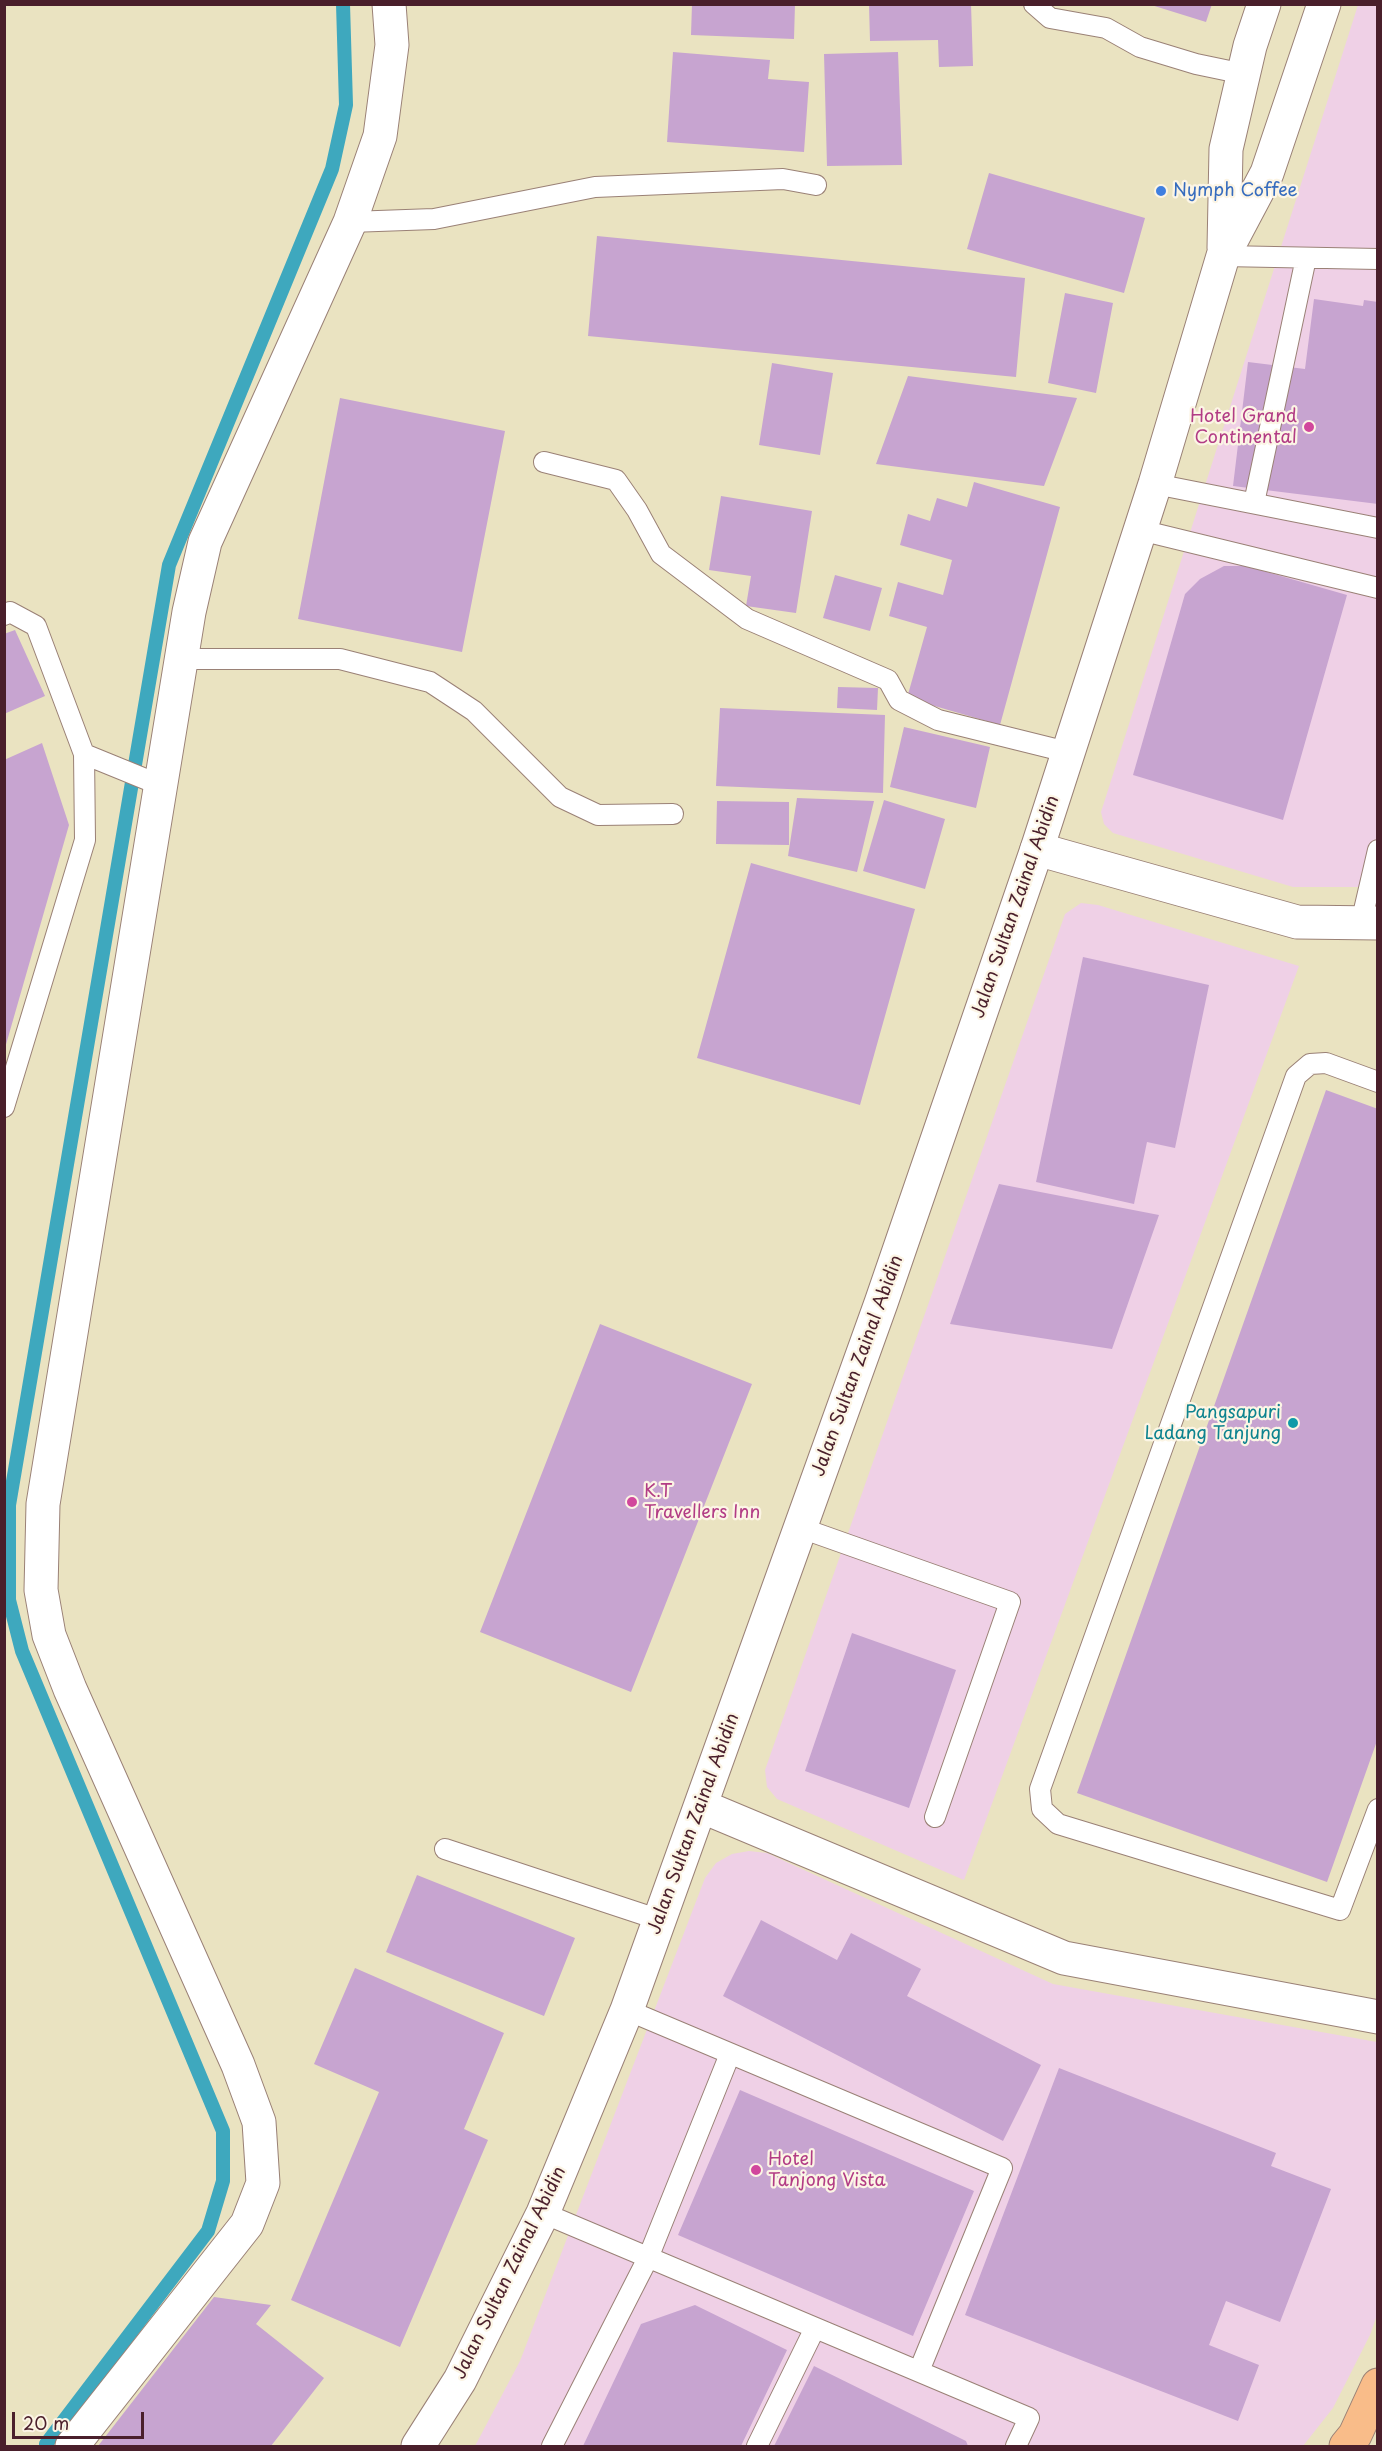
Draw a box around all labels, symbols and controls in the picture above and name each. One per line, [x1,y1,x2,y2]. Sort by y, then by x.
place label: Nymph Coffee [1173,180,1298,202]
marker: Nymph Coffee [1154,184,1168,198]
place label: Hotel Grand Continental [1190,406,1297,448]
marker: Hotel Grand Continental [1302,420,1316,434]
street label: Jalan Sultan Zainal Abidin [968,793,1064,1021]
street label: Jalan Sultan Zainal Abidin [808,1252,908,1480]
place label: Pangsapuri Ladang Tanjung [1145,1402,1281,1444]
marker: Pangsapuri Ladang Tanjung [1286,1416,1300,1430]
place label: K.T Travellers Inn [644,1481,760,1524]
marker: K.T Travellers Inn [625,1495,639,1509]
street label: Jalan Sultan Zainal Abidin [644,1710,744,1938]
place label: Hotel Tanjong Vista [768,2149,886,2192]
street label: Jalan Sultan Zainal Abidin [449,2163,571,2383]
marker: Hotel Tanjong Vista [749,2163,763,2177]
scale bar [15,2400,147,2438]
text: 20 m [23,2409,69,2436]

